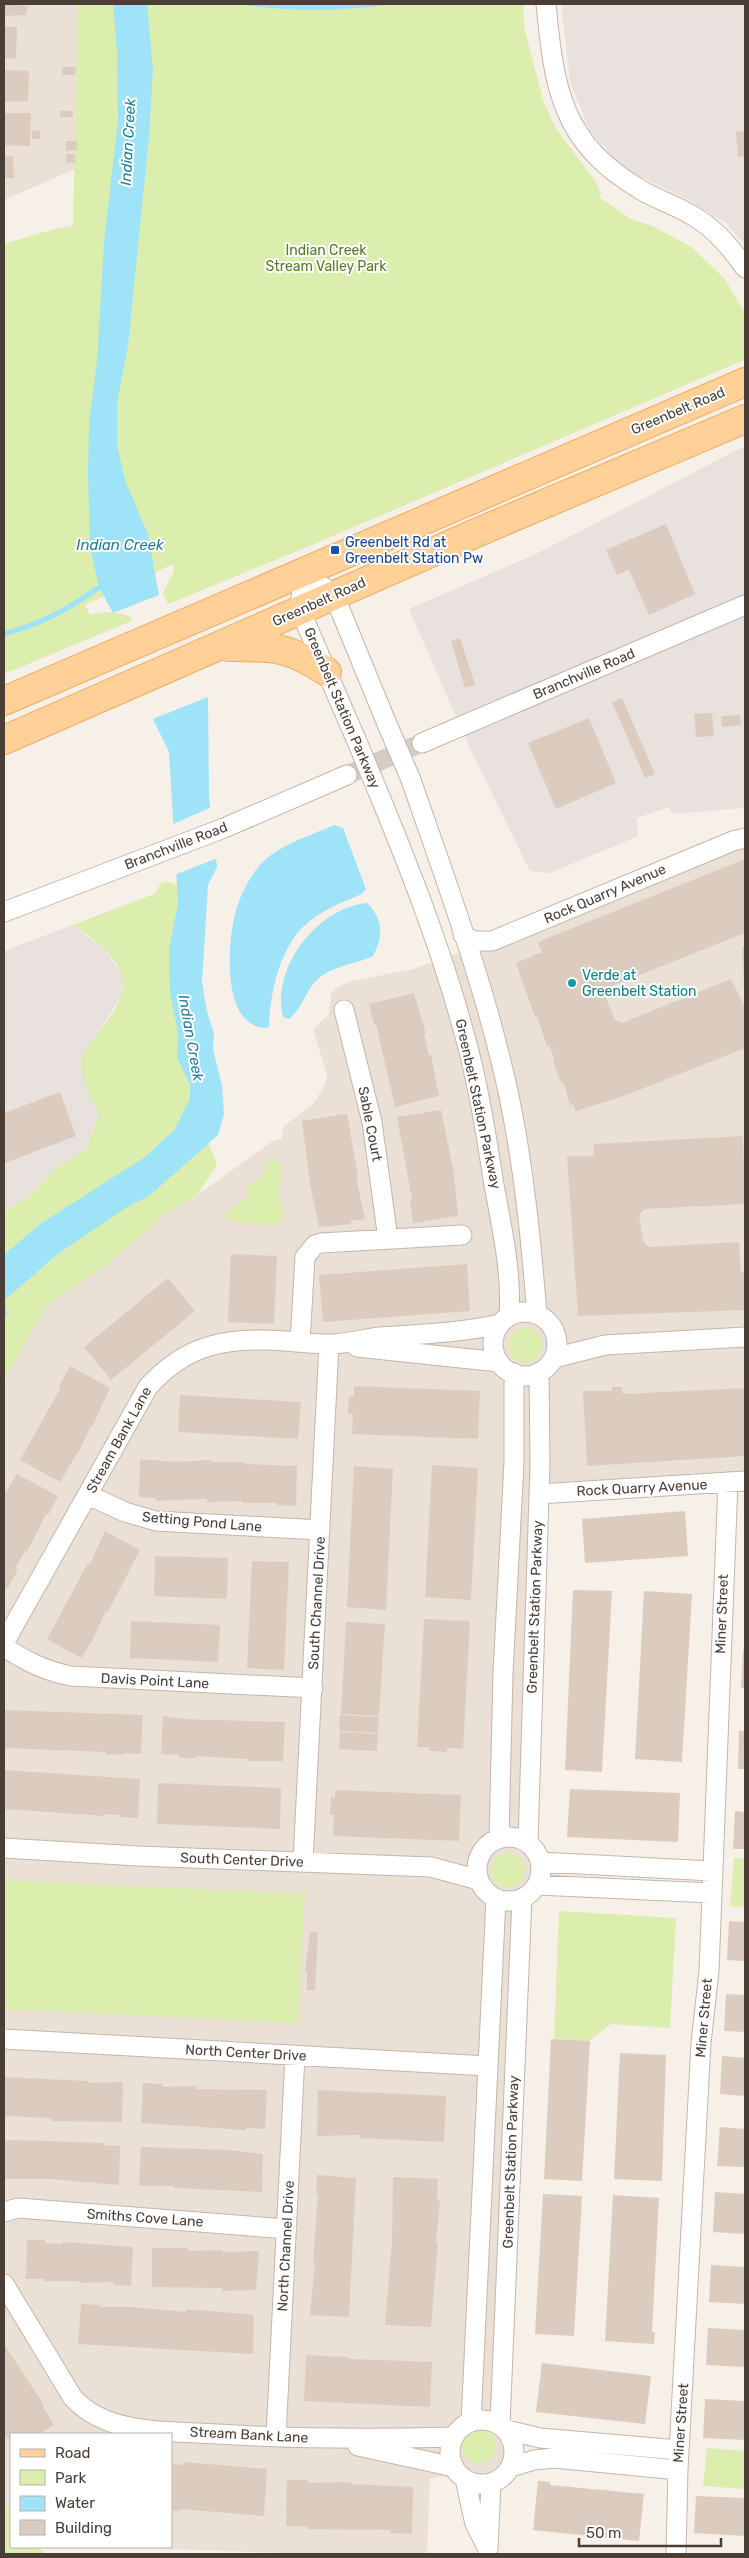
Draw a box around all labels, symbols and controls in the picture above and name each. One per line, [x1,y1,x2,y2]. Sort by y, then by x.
water label: Indian Creek [117,98,139,186]
park label: Indian Creek Stream Valley Park [266,242,387,275]
street label: Greenbelt Road [628,384,728,438]
place label: Greenbelt Rd at Greenbelt Station Pw [345,534,483,567]
water label: Indian Creek [76,536,164,554]
marker: Greenbelt Rd at Greenbelt Station Pw [329,544,341,556]
street label: Greenbelt Road [270,574,368,630]
street label: Greenbelt Station Parkway [300,625,384,791]
street label: Branchville Road [530,645,638,703]
street label: Branchville Road [122,818,230,874]
street label: Rock Quarry Avenue [541,861,669,927]
place label: Verde at Greenbelt Station [582,967,697,1000]
marker: Verde at Greenbelt Station [566,977,578,989]
water label: Indian Creek [175,993,208,1083]
street label: Greenbelt Station Parkway [452,1017,504,1191]
street label: Sable Court [354,1085,386,1163]
street label: Stream Bank Lane [83,1384,155,1496]
street label: Rock Quarry Avenue [576,1476,708,1500]
street label: Setting Pond Lane [141,1508,263,1536]
street label: Greenbelt Station Parkway [523,1520,547,1694]
street label: South Channel Drive [305,1536,329,1670]
street label: Miner Street [712,1573,732,1654]
street label: Davis Point Lane [100,1670,210,1692]
street label: South Center Drive [180,1849,304,1871]
street label: Miner Street [692,1977,716,2058]
street label: North Center Drive [185,2041,307,2065]
street label: Greenbelt Station Parkway [499,2075,523,2249]
street label: North Channel Drive [274,2180,298,2312]
street label: Smiths Cove Lane [86,2205,204,2231]
street label: Miner Street [670,2382,692,2463]
street label: Stream Bank Lane [189,2423,309,2447]
legend [10,2433,172,2548]
text: Road [55,2444,91,2462]
text: Park [55,2469,86,2487]
text: Water [55,2494,95,2512]
scale bar [579,2516,722,2548]
text: Building [55,2519,112,2537]
text: 50 m [586,2524,621,2542]

